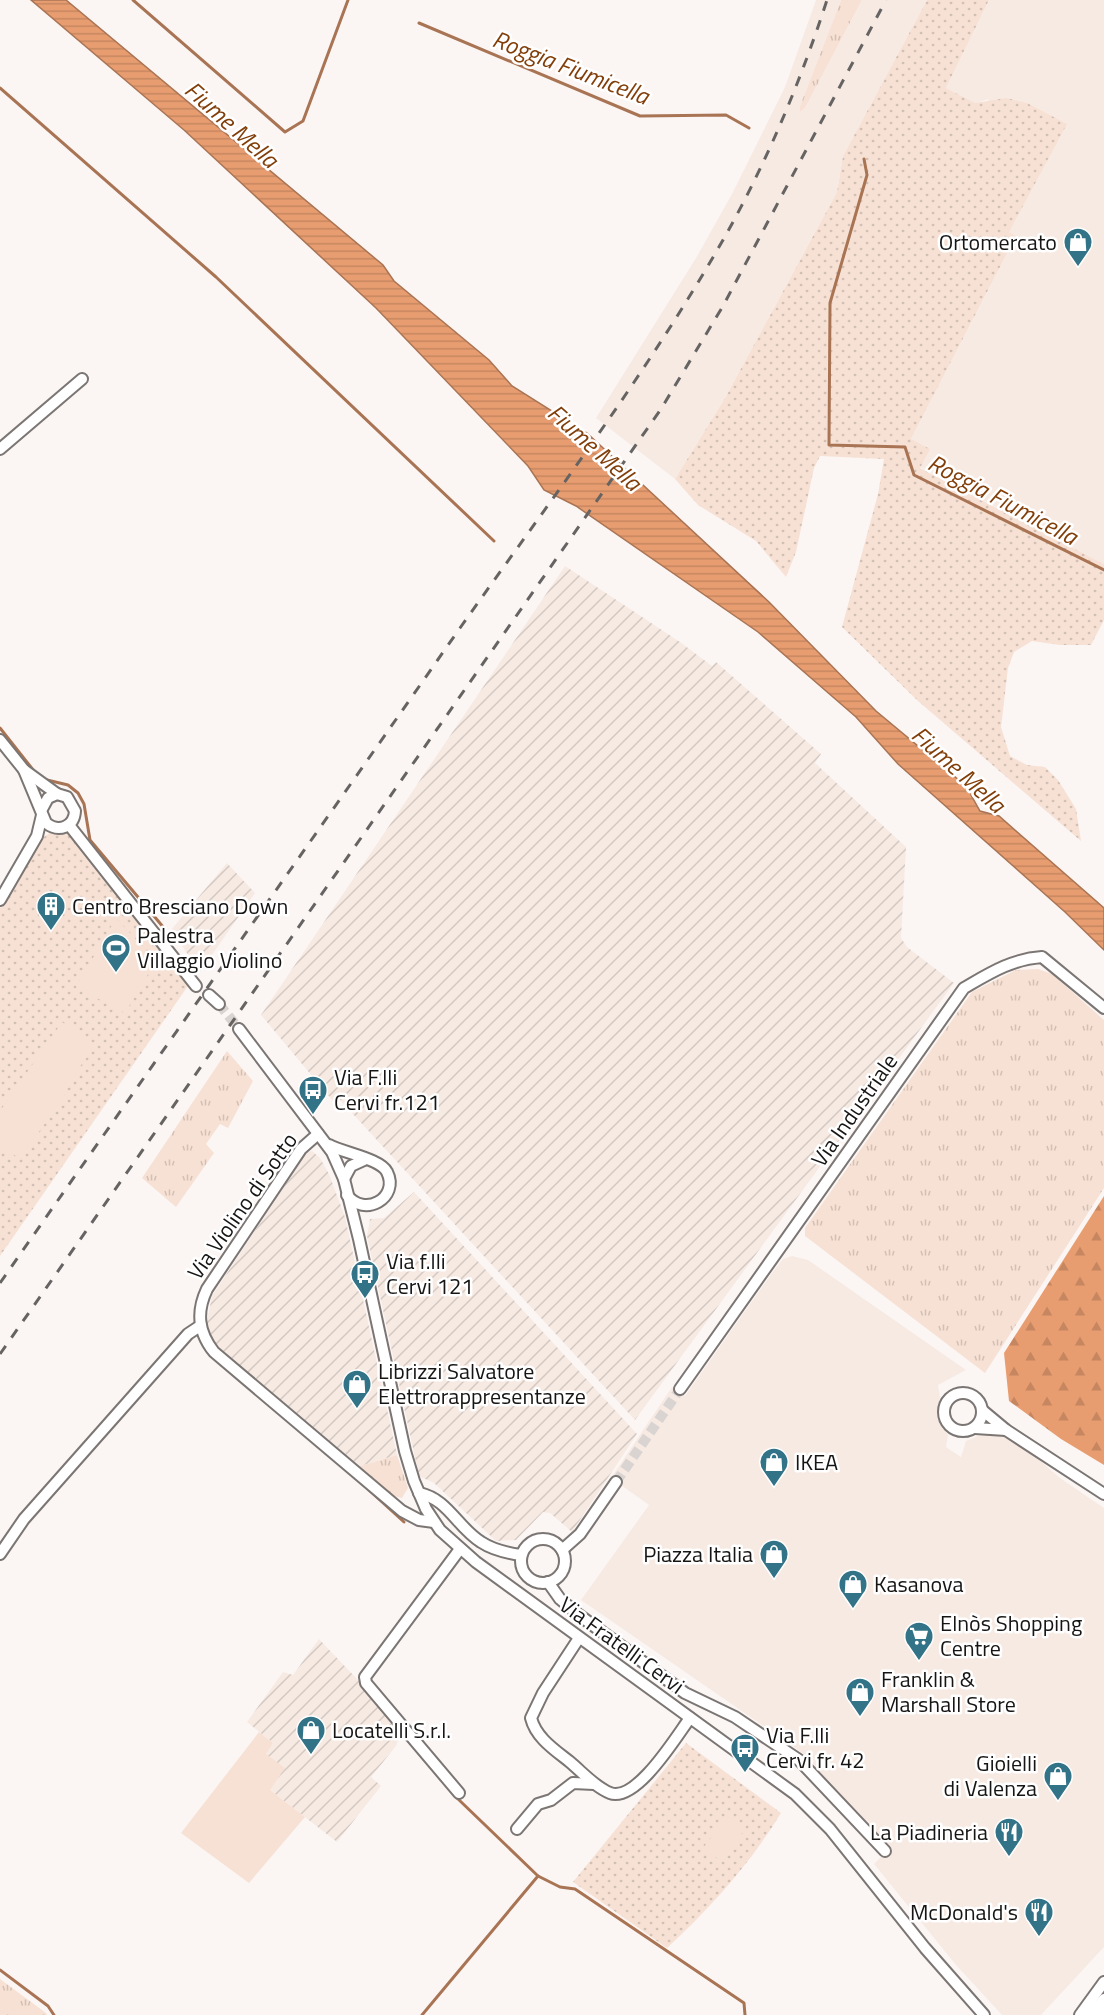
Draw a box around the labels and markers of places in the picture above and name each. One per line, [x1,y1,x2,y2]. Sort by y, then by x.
place label: Ortomercato [939,225,1057,259]
shop icon: Ortomercato [1062,226,1094,268]
place label: Centro Bresciano Down [72,889,288,923]
building icon: Centro Bresciano Down [35,890,67,932]
place label: Palestra Villaggio Violino [137,918,282,977]
sports icon: Palestra Villaggio Violino [100,932,132,974]
place label: Via F.lli Cervi fr.121 [334,1060,440,1119]
bus stop icon: Via F.lli Cervi fr.121 [297,1074,329,1116]
place label: Via f.lli Cervi 121 [386,1244,474,1303]
bus stop icon: Via f.lli Cervi 121 [349,1258,381,1300]
place label: Librizzi Salvatore Elettrorappresentanze [378,1354,586,1413]
shop icon: Librizzi Salvatore Elettrorappresentanze [341,1368,373,1410]
place label: IKEA [795,1445,838,1479]
shop icon: IKEA [758,1446,790,1488]
place label: Piazza Italia [643,1537,753,1571]
shop icon: Piazza Italia [758,1538,790,1580]
place label: Kasanova [874,1567,963,1601]
shop icon: Kasanova [837,1568,869,1610]
place label: Elnòs Shopping Centre [940,1606,1082,1665]
supermarket icon: Elnòs Shopping Centre [903,1620,935,1662]
place label: Franklin & Marshall Store [881,1662,1016,1721]
shop icon: Franklin & Marshall Store [844,1676,876,1718]
place label: Locatelli S.r.l. [332,1713,451,1747]
shop icon: Locatelli S.r.l. [295,1714,327,1756]
place label: Via F.lli Cervi fr. 42 [766,1718,865,1777]
bus stop icon: Via F.lli Cervi fr. 42 [729,1732,761,1774]
place label: Gioielli di Valenza [943,1746,1037,1805]
shop icon: Gioielli di Valenza [1042,1760,1074,1802]
place label: La Piadineria [870,1815,988,1849]
restaurant icon: La Piadineria [993,1816,1025,1858]
place label: McDonald's [910,1895,1018,1929]
restaurant icon: McDonald's [1023,1896,1055,1938]

